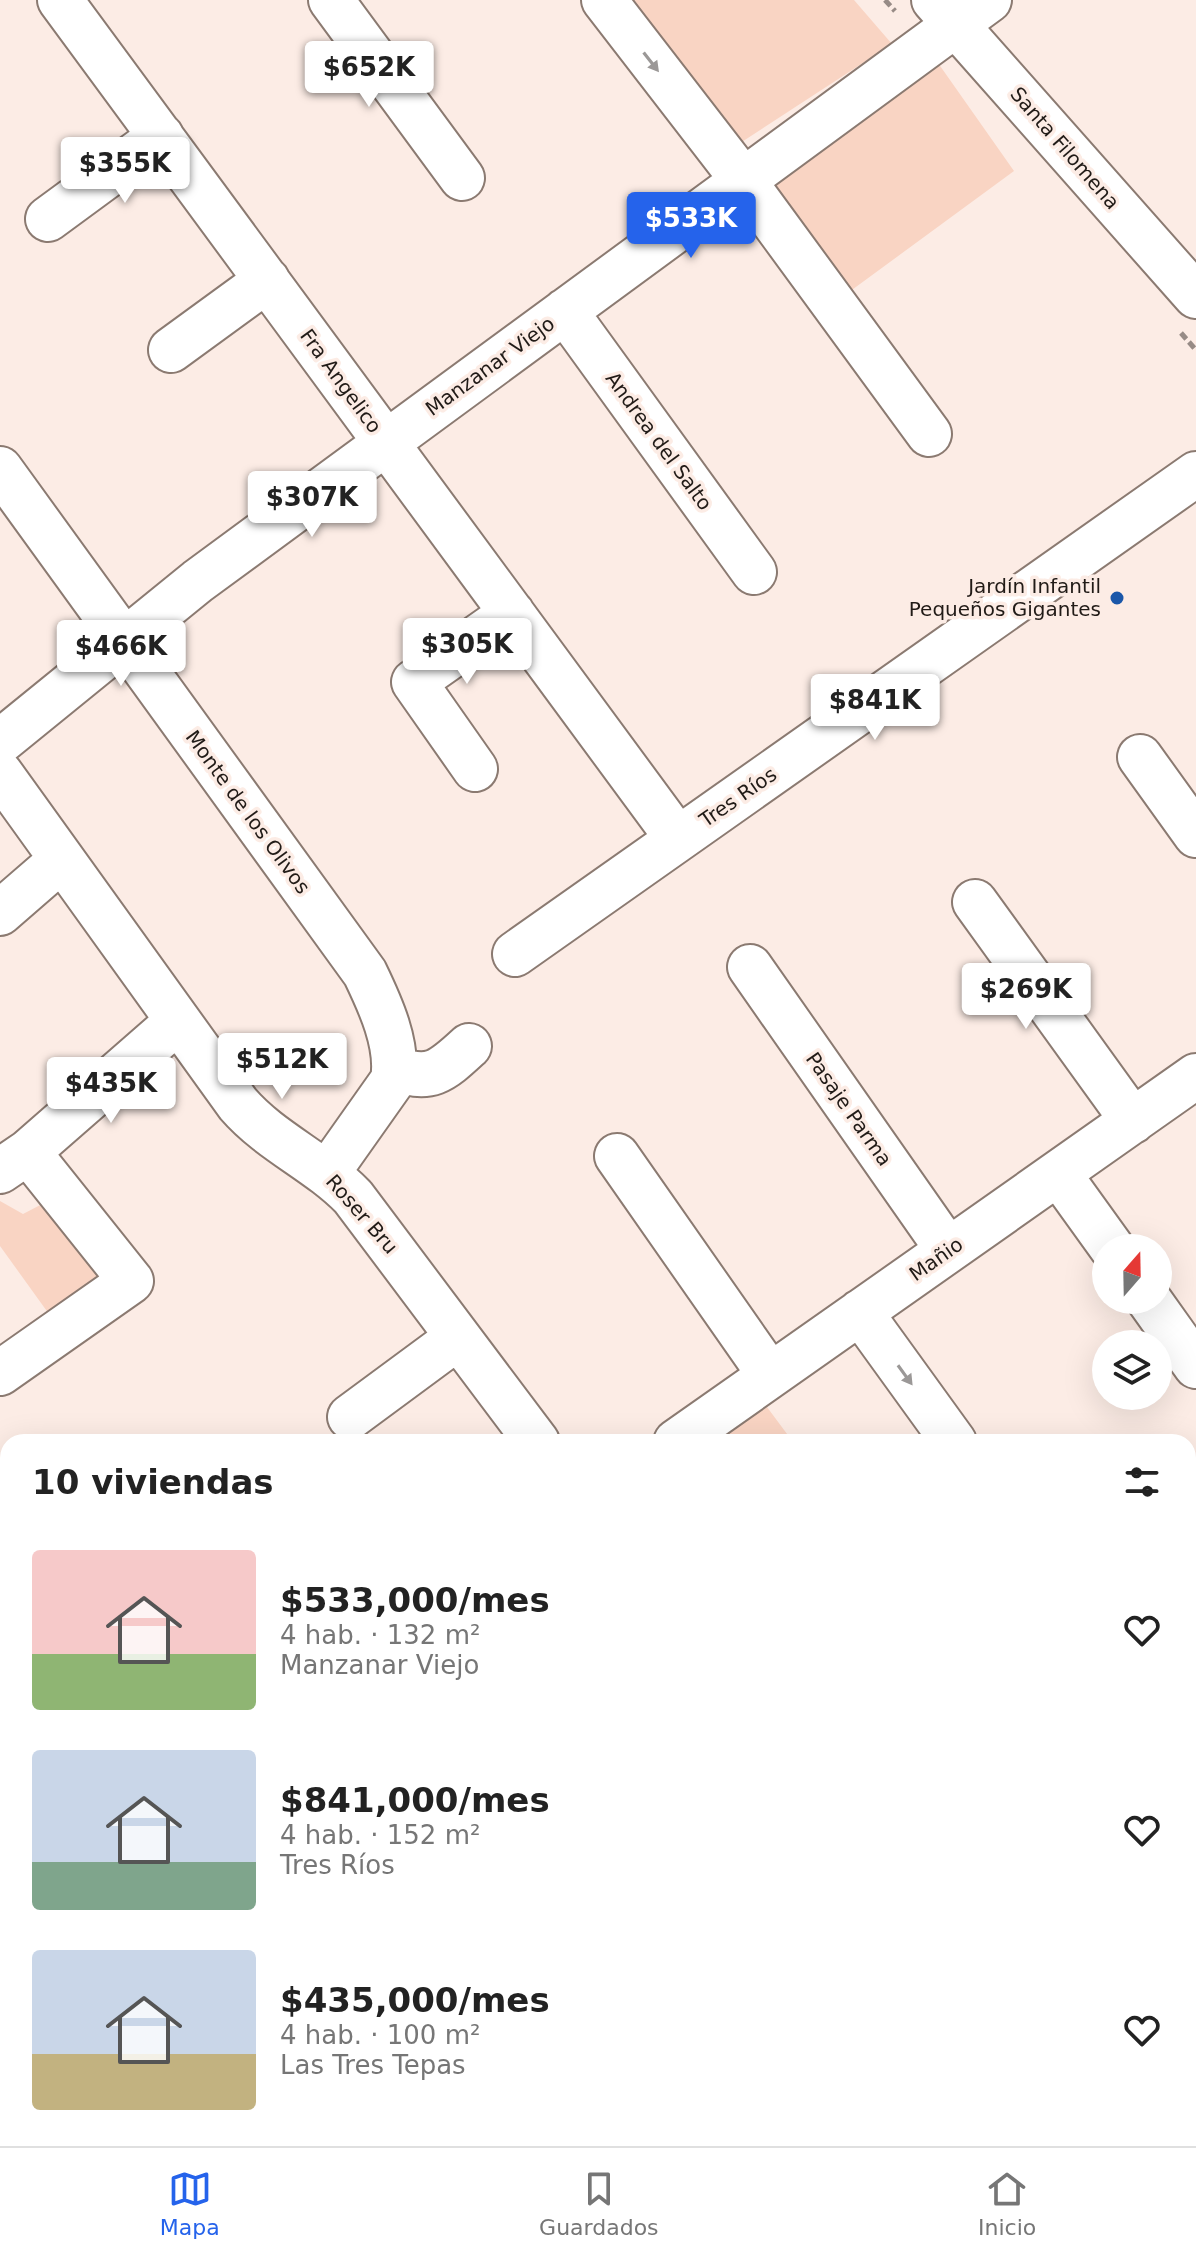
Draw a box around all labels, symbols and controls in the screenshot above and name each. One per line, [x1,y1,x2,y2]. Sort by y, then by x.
pin: $652K [313,41,425,109]
text: $652K [323,52,415,82]
one-way arrow [643,52,659,72]
street label: Santa Filomena [1005,82,1125,214]
pin: $355K [69,137,181,205]
text: $355K [79,148,171,178]
pin: $533K [635,192,747,260]
text: $533K [645,203,737,233]
street label: Manzanar Viejo [421,311,559,421]
street label: Fra Angelico [295,324,387,438]
street label: Andrea del Salto [601,367,717,515]
pin: $307K [256,471,368,539]
text: $307K [266,482,358,512]
place label: Jardín Infantil Pequeños Gigantes [909,574,1101,621]
marker: Jardín Infantil Pequeños Gigantes [1108,589,1126,607]
pin: $305K [411,618,523,686]
pin: $466K [65,620,177,688]
text: $305K [421,629,513,659]
text: $466K [75,631,167,661]
pin: $841K [819,674,931,742]
text: $841K [829,685,921,715]
street label: Monte de los Olivos [181,726,315,898]
street label: Tres Ríos [694,762,781,833]
pin: $269K [970,963,1082,1031]
text: $269K [980,974,1072,1004]
pin: $512K [226,1033,338,1101]
text: $512K [236,1044,328,1074]
street label: Pasaje Parma [801,1048,897,1170]
pin: $435K [55,1057,167,1125]
text: $435K [65,1068,157,1098]
street label: Roser Bru [321,1169,403,1259]
street label: Mañio [905,1232,967,1286]
north arrow [1092,1234,1172,1314]
map controls [1092,1234,1172,1410]
button: layers [1092,1330,1172,1410]
one-way arrow [897,1364,913,1386]
icon: filters [1120,1460,1164,1504]
text: 10 viviendas [32,1462,274,1502]
text: $533,000/mes [280,1580,550,1620]
icon: home [96,1582,192,1678]
icon: heart [1120,1608,1164,1652]
text: 4 hab. · 132 m² [280,1620,480,1650]
text: Manzanar Viejo [280,1650,479,1680]
text: $841,000/mes [280,1780,550,1820]
icon: home [96,1782,192,1878]
icon: heart [1120,1808,1164,1852]
text: 4 hab. · 152 m² [280,1820,480,1850]
text: Tres Ríos [280,1850,395,1880]
text: $435,000/mes [280,1980,550,2020]
icon: home [96,1982,192,2078]
icon: heart [1120,2008,1164,2052]
text: 4 hab. · 100 m² [280,2020,480,2050]
text: Las Tres Tepas [280,2050,466,2080]
tab: Mapa [160,2167,220,2240]
tab: Guardados [539,2167,659,2240]
tab: Inicio [978,2167,1036,2240]

